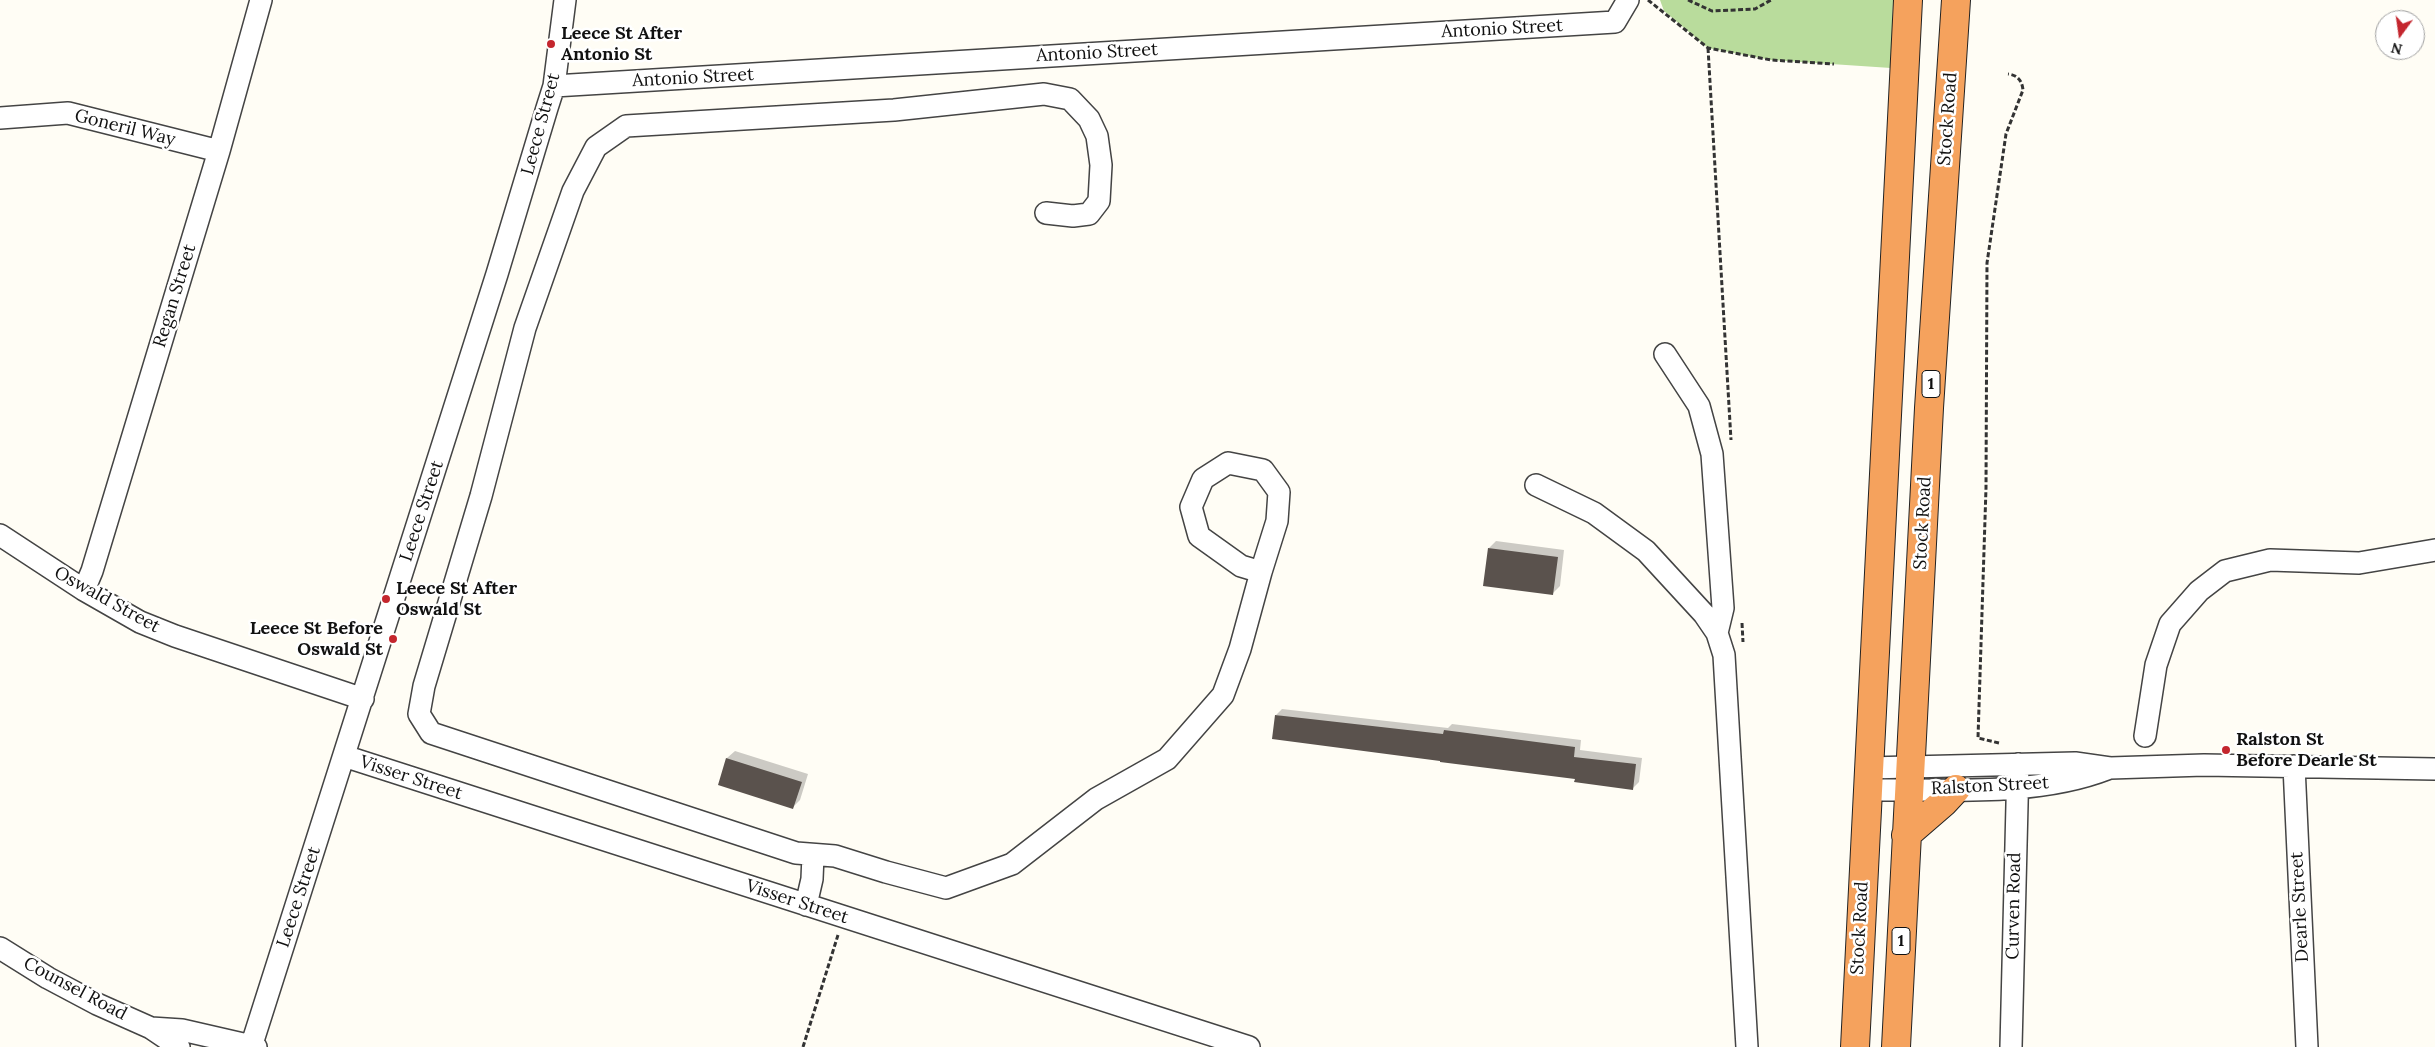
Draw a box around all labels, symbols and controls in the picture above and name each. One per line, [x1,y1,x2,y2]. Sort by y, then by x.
north arrow [2375,10,2425,60]
street label: Antonio Street [1441,15,1563,43]
place label: Leece St After Antonio St [561,23,682,66]
marker: Leece St After Antonio St [545,38,557,50]
street label: Antonio Street [1036,39,1158,67]
text: N [2389,39,2404,59]
street label: Antonio Street [632,64,754,92]
street label: Leece Street [517,71,565,177]
street label: Stock Road [1934,72,1962,166]
street label: Goneril Way [72,105,178,151]
street label: Regan Street [149,242,201,350]
road number: 1 [1922,370,1940,398]
street label: Leece Street [396,458,448,564]
street label: Stock Road [1910,476,1936,570]
street label: Oswald Street [50,562,164,638]
place label: Leece St After Oswald St [396,578,517,620]
marker: Leece St After Oswald St [380,593,392,605]
place label: Leece St Before Oswald St [250,618,383,660]
marker: Leece St Before Oswald St [387,633,399,645]
place label: Ralston St Before Dearle St [2236,729,2377,772]
marker: Ralston St Before Dearle St [2220,744,2232,756]
street label: Visser Street [357,751,465,805]
street label: Ralston Street [1931,772,2049,800]
street label: Leece Street [273,844,325,950]
street label: Dearle Street [2286,851,2314,963]
street label: Curven Road [2002,852,2026,960]
street label: Visser Street [743,875,851,929]
street label: Stock Road [1847,881,1873,975]
road number: 1 [1892,928,1910,954]
street label: Counsel Road [19,953,131,1025]

